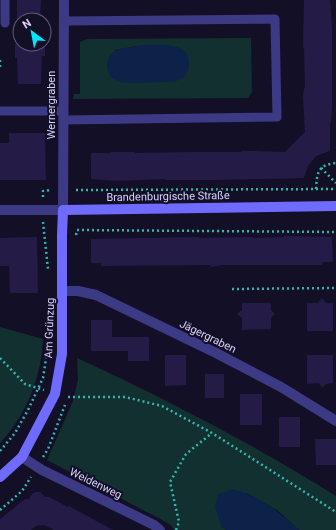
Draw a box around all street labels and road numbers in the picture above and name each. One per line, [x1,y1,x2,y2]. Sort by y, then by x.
street label: Wernergraben [45,71,58,139]
street label: Brandenburgische Straße [106,189,230,204]
street label: Am Grünzug [42,298,57,359]
street label: Jägergraben [177,317,238,356]
street label: Weidenweg [68,465,124,502]

